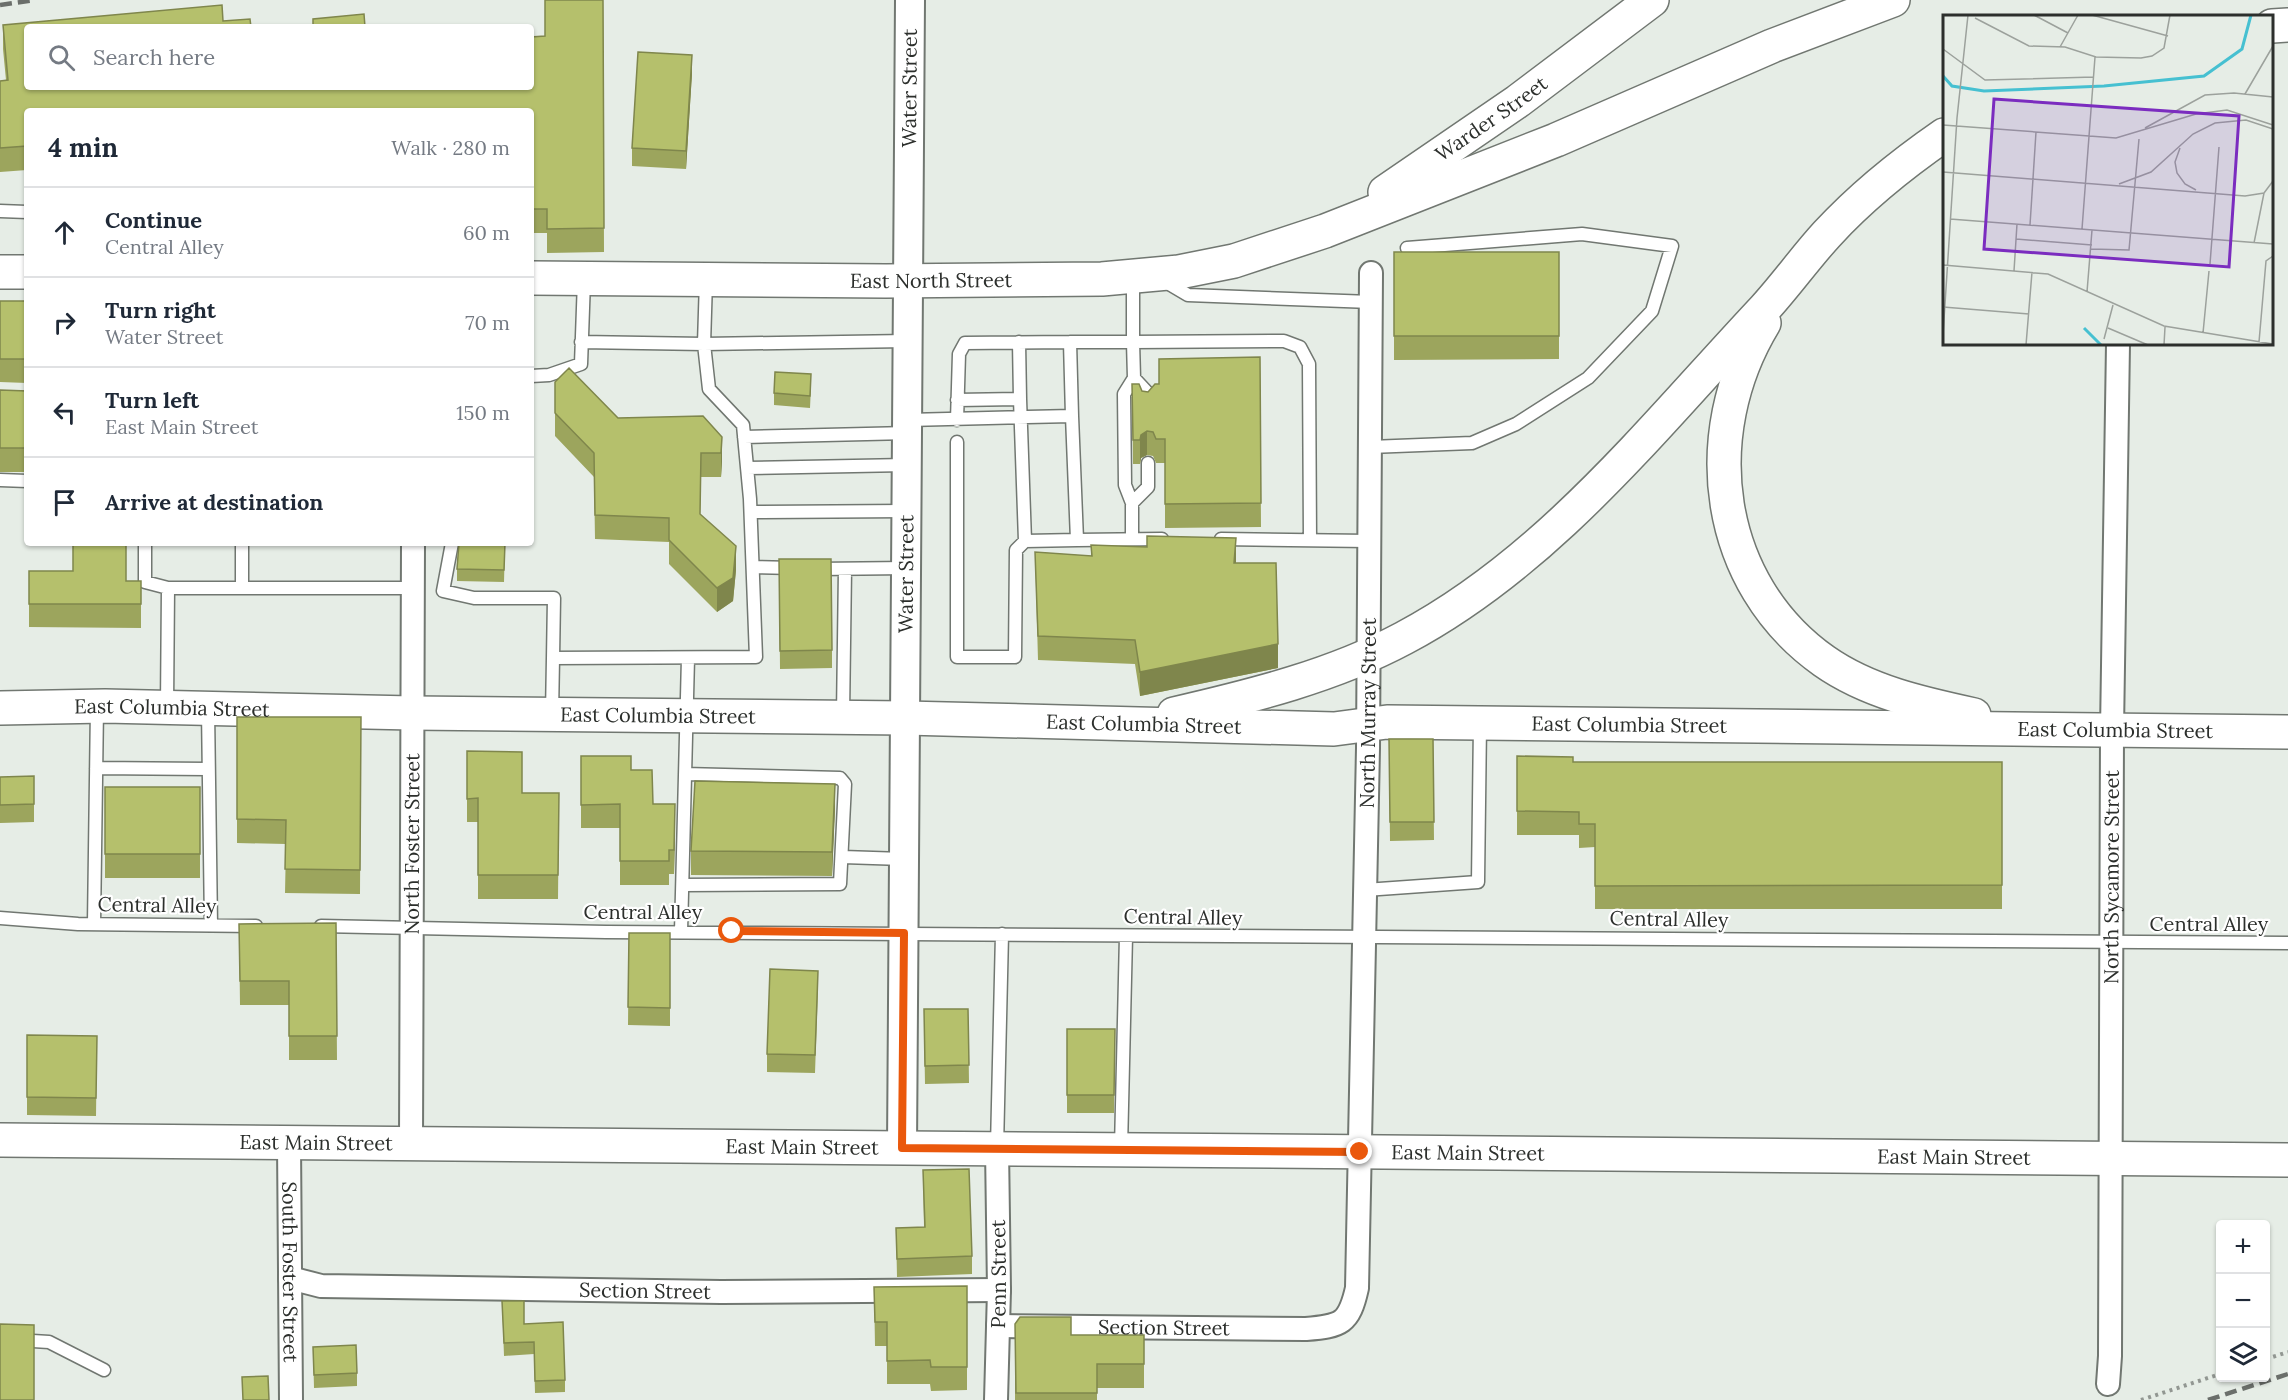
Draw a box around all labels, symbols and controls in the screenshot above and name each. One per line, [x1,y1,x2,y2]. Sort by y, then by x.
inset map [1943,15,2273,345]
search box [24,24,534,90]
street label: Water Street [896,28,922,147]
icon: search [45,41,78,74]
text: Search here [93,43,215,71]
street label: Warder Street [1430,70,1552,166]
text: 4 min [48,131,118,164]
text: Walk · 280 m [391,135,510,160]
text: Continue [105,206,202,234]
icon: ahead [48,216,81,249]
text: 60 m [463,220,510,245]
text: Central Alley [105,234,224,259]
street label: East North Street [850,267,1013,293]
text: Turn right [105,296,216,324]
icon: right [48,306,81,339]
text: 70 m [465,310,510,335]
text: Water Street [105,324,224,349]
text: Turn left [105,386,199,414]
icon: left [48,396,81,429]
text: 150 m [456,400,510,425]
text: East Main Street [105,414,258,439]
icon: arrive [48,486,81,519]
text: Arrive at destination [105,488,323,516]
street label: Water Street [893,514,918,633]
street label: North Murray Street [1354,617,1381,809]
street label: East Columbia Street [74,693,270,722]
street label: East Columbia Street [560,701,756,728]
street label: East Columbia Street [1046,709,1242,739]
street label: East Columbia Street [1531,711,1727,738]
street label: East Columbia Street [2017,716,2213,743]
street label: North Foster Street [399,753,424,935]
street label: North Sycamore Street [2098,770,2124,984]
street label: Central Alley [97,891,217,918]
street label: Central Alley [584,899,703,924]
street label: Central Alley [1123,903,1243,930]
street label: Central Alley [1609,905,1729,932]
street label: Central Alley [2150,911,2269,936]
route start [718,917,744,943]
street label: East Main Street [239,1129,393,1155]
street label: East Main Street [725,1133,879,1160]
route end [1346,1138,1372,1164]
street label: East Main Street [1391,1139,1545,1166]
street label: East Main Street [1877,1143,2031,1170]
street label: South Foster Street [277,1181,304,1363]
street label: Penn Street [985,1219,1011,1329]
map controls [2216,1220,2270,1382]
button: + [2216,1220,2270,1274]
button: − [2216,1274,2270,1328]
street label: Section Street [579,1277,711,1304]
street label: Section Street [1098,1314,1230,1340]
button: layers [2216,1328,2270,1382]

